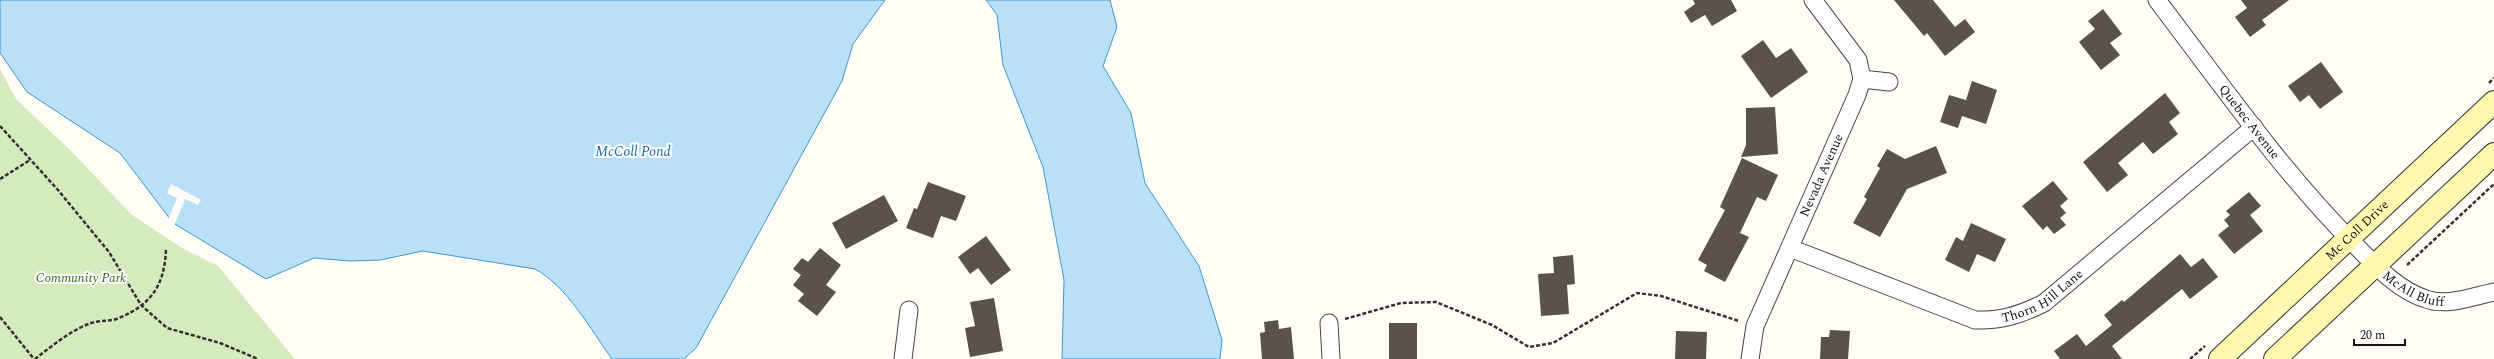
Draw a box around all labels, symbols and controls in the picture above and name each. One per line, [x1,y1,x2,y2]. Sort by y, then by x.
street label: Quebec Avenue [2214,80,2285,164]
street label: Nevada Avenue [1794,131,1849,220]
water label: McColl Pond [595,141,671,162]
street label: Mc Coll Drive [2321,195,2394,265]
street label: Thorn Hill Lane [2000,264,2087,328]
street label: McAll Bluff [2378,266,2446,312]
park label: Community Park [36,268,126,288]
scale bar [2354,321,2405,347]
text: 20 m [2360,326,2385,345]

